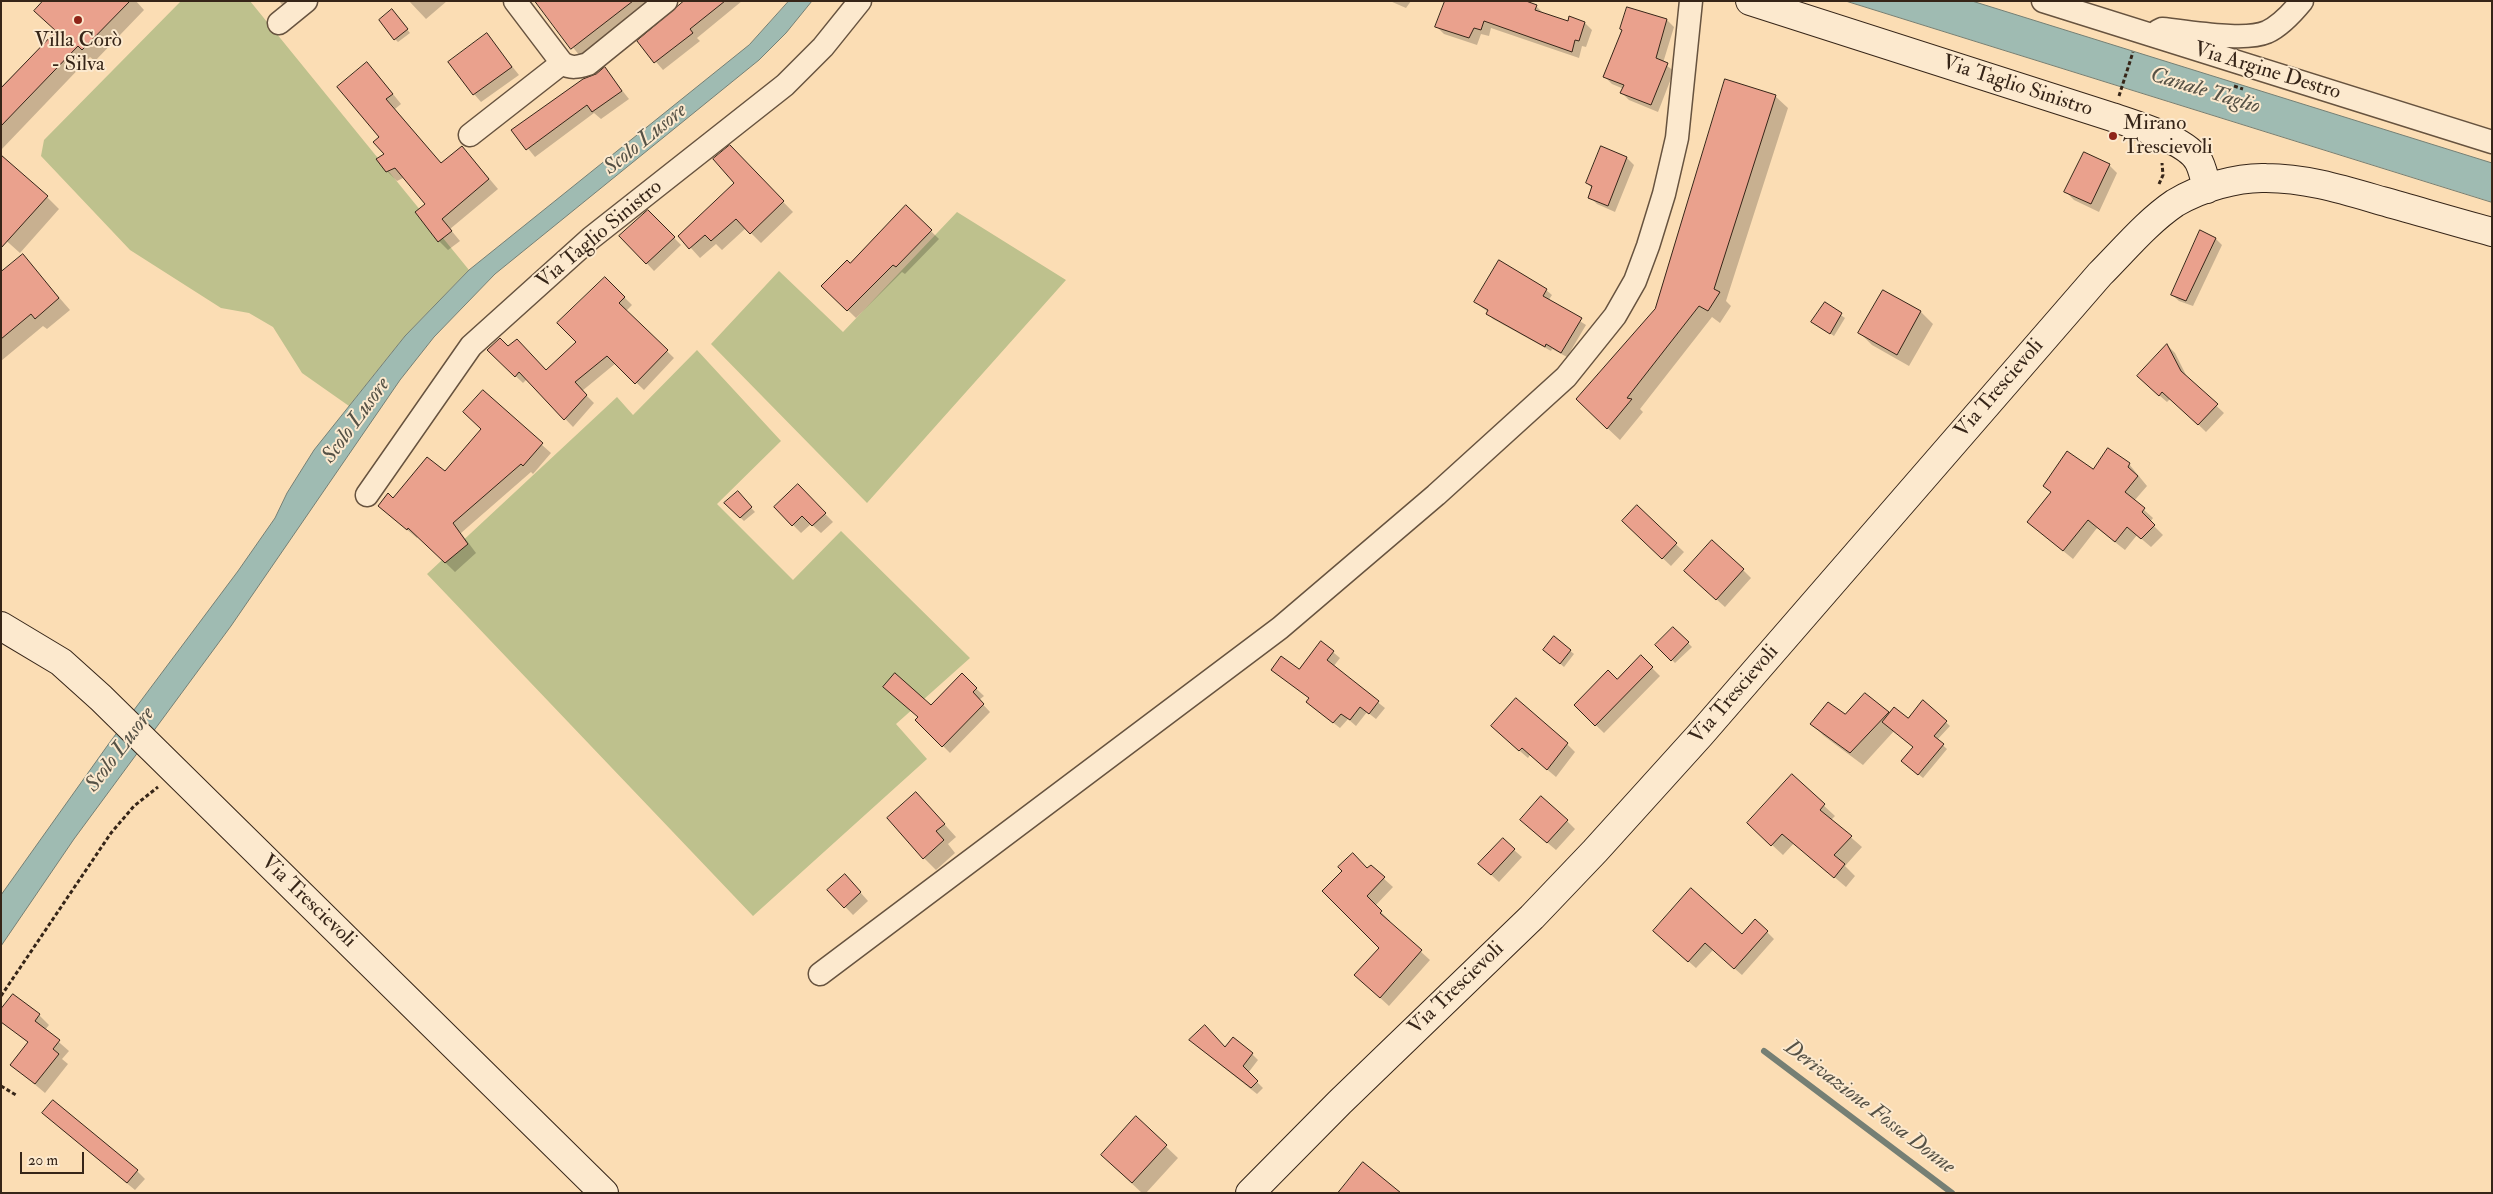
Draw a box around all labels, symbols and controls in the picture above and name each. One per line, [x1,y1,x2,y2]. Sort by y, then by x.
marker: Villa Corò - Silva [72,14,84,26]
place label: Villa Corò - Silva [34,28,122,78]
street label: Via Argine Destro [2191,38,2343,106]
street label: Via Taglio Sinistro [1939,51,2095,123]
water label: Canale Taglio [2147,63,2263,121]
water label: Scolo Lusore [599,98,693,182]
place label: Mirano Trescievoli [2123,111,2213,161]
marker: Mirano Trescievoli [2107,130,2119,142]
street label: Via Taglio Sinistro [532,175,668,295]
street label: Via Trescievoli [1950,334,2050,444]
water label: Scolo Lusore [317,373,397,469]
street label: Via Trescievoli [1685,640,1785,750]
water label: Scolo Lusore [80,702,162,798]
street label: Via Trescievoli [255,850,361,954]
street label: Via Trescievoli [1404,937,1510,1041]
water label: Derivazione Fossa Donne [1778,1035,1960,1181]
scale bar [22,1142,86,1174]
text: 20 m [28,1151,58,1170]

